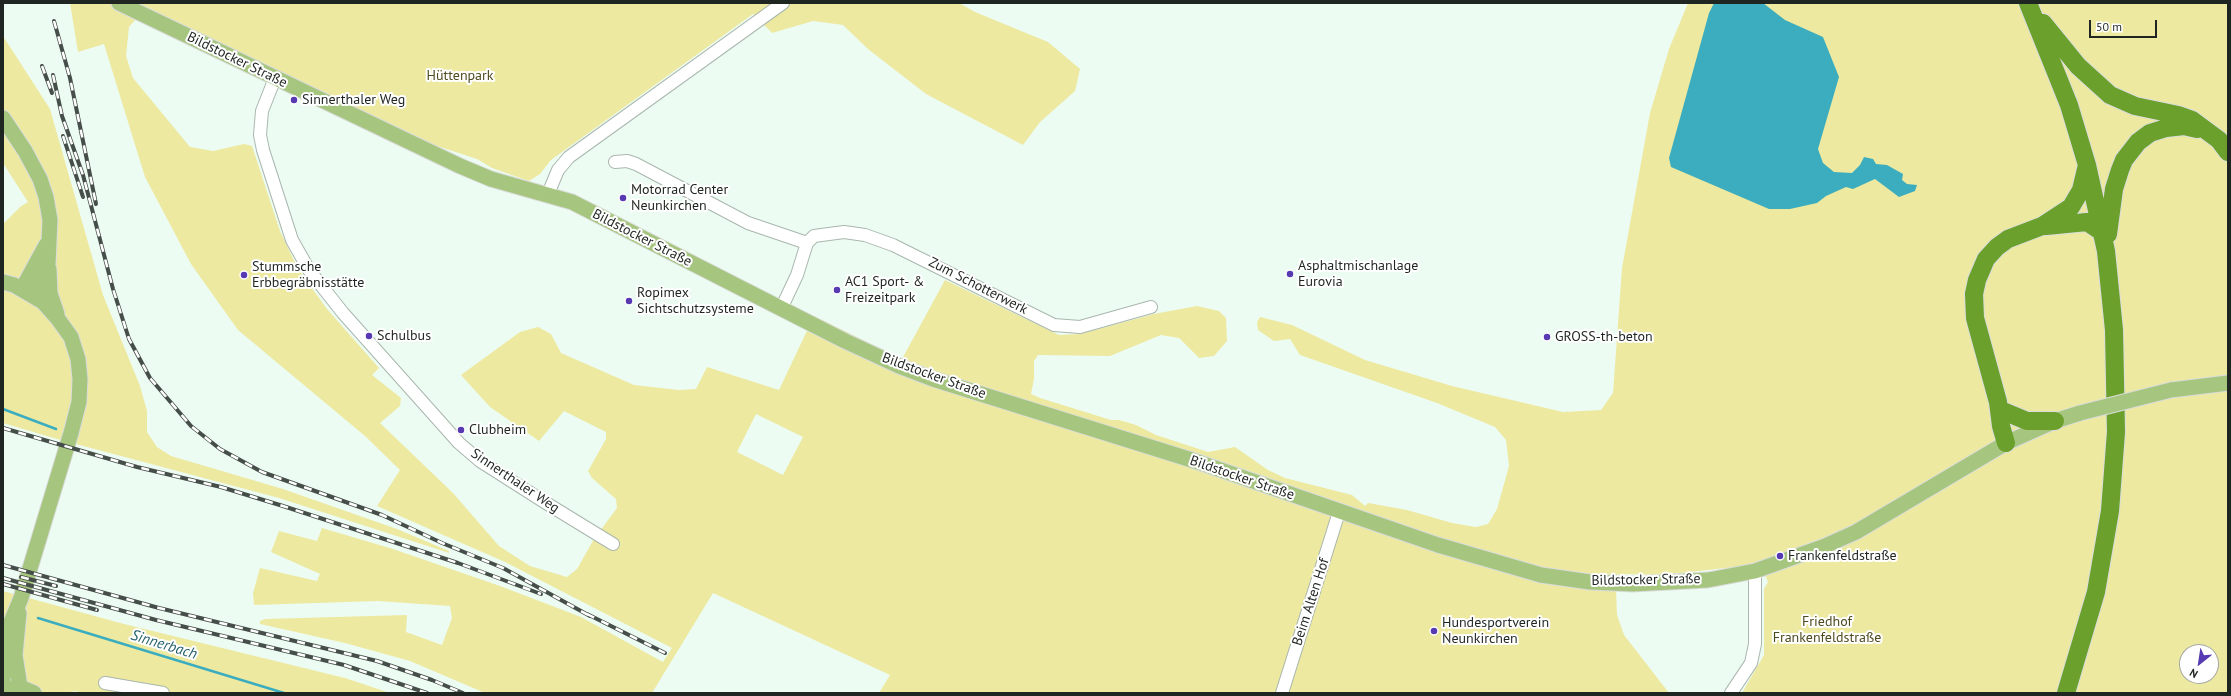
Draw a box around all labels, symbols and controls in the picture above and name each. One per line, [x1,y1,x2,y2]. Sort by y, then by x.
scale bar [2091,12,2159,38]
text: 50 m [2096,19,2122,34]
street label: Bildstocker Straße [184,28,290,92]
park label: Hüttenpark [426,68,494,84]
place label: Sinnerthaler Weg [302,92,405,108]
marker: Sinnerthaler Weg [289,95,299,105]
place label: Motorrad Center Neunkirchen [631,182,728,214]
marker: Motorrad Center Neunkirchen [618,193,628,203]
street label: Bildstocker Straße [590,206,694,270]
street label: Zum Schotterwerk [926,254,1030,318]
place label: Asphaltmischanlage Eurovia [1298,258,1418,290]
place label: Stummsche Erbbegräbnisstätte [252,259,364,292]
marker: Asphaltmischanlage Eurovia [1285,269,1295,279]
marker: Stummsche Erbbegräbnisstätte [239,270,249,280]
place label: AC1 Sport- & Freizeitpark [845,274,924,306]
place label: Ropimex Sichtschutzsysteme [637,285,754,318]
marker: AC1 Sport- & Freizeitpark [832,285,842,295]
marker: Ropimex Sichtschutzsysteme [624,296,634,306]
place label: Schulbus [377,328,431,344]
place label: GROSS-th-beton [1555,329,1653,345]
marker: Schulbus [364,331,374,341]
marker: GROSS-th-beton [1542,332,1552,342]
street label: Bildstocker Straße [880,349,988,403]
place label: Clubheim [469,422,526,438]
marker: Clubheim [456,425,466,435]
street label: Sinnerthaler Weg [467,445,563,517]
street label: Bildstocker Straße [1188,452,1296,504]
place label: Frankenfeldstraße [1788,548,1897,564]
marker: Frankenfeldstraße [1775,551,1785,561]
street label: Beim Alten Hof [1289,556,1333,648]
street label: Bildstocker Straße [1591,571,1701,589]
park label: Friedhof Frankenfeldstraße [1773,614,1881,646]
place label: Hundesportverein Neunkirchen [1442,615,1549,648]
water label: Sinnerbach [129,626,199,664]
marker: Hundesportverein Neunkirchen [1429,626,1439,636]
north arrow [2179,644,2219,684]
text: N [2187,666,2200,681]

